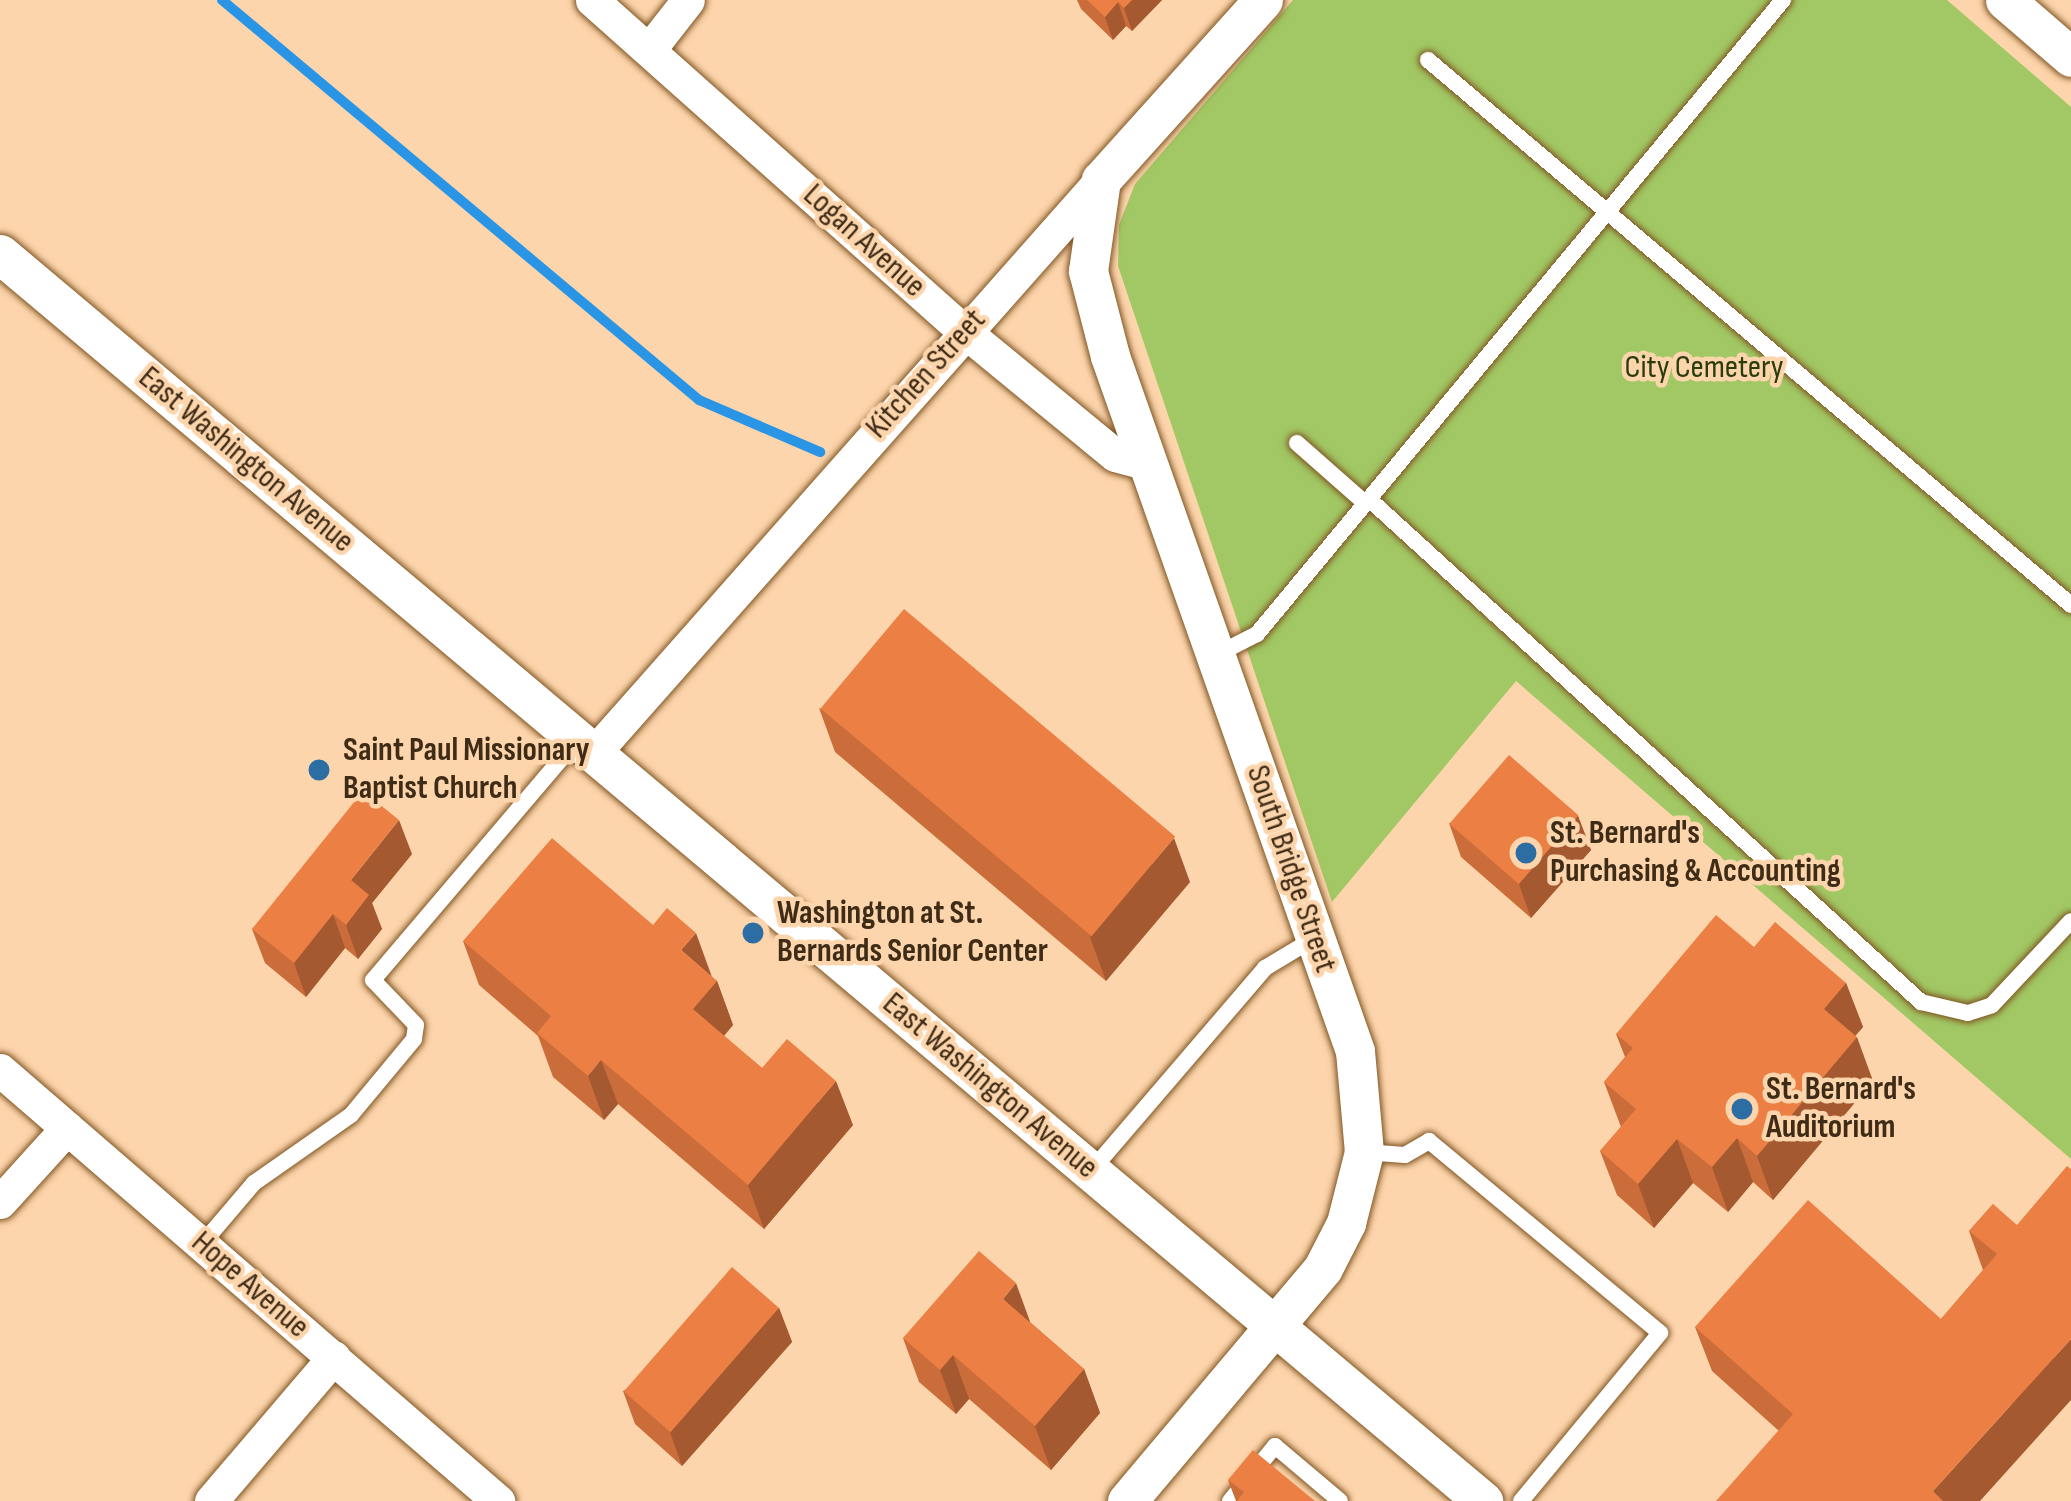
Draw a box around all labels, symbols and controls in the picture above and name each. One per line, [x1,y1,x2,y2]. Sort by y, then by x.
street label: Logan Avenue [795,176,933,306]
street label: Kitchen Street [858,301,994,447]
park label: City Cemetery [1624,348,1784,388]
street label: East Washington Avenue [130,358,362,562]
place label: Saint Paul Missionary Baptist Church [343,731,589,809]
marker: Saint Paul Missionary Baptist Church [306,757,332,783]
street label: South Bridge Street [1237,760,1345,978]
place label: St. Bernard's Purchasing & Accounting [1550,814,1841,892]
marker: St. Bernard's Purchasing & Accounting [1513,840,1539,866]
place label: Washington at St. Bernards Senior Center [777,894,1048,972]
marker: Washington at St. Bernards Senior Center [740,920,766,946]
street label: East Washington Avenue [874,984,1106,1188]
place label: St. Bernard's Auditorium [1766,1070,1916,1148]
marker: St. Bernard's Auditorium [1729,1096,1755,1122]
street label: Hope Avenue [183,1223,317,1347]

